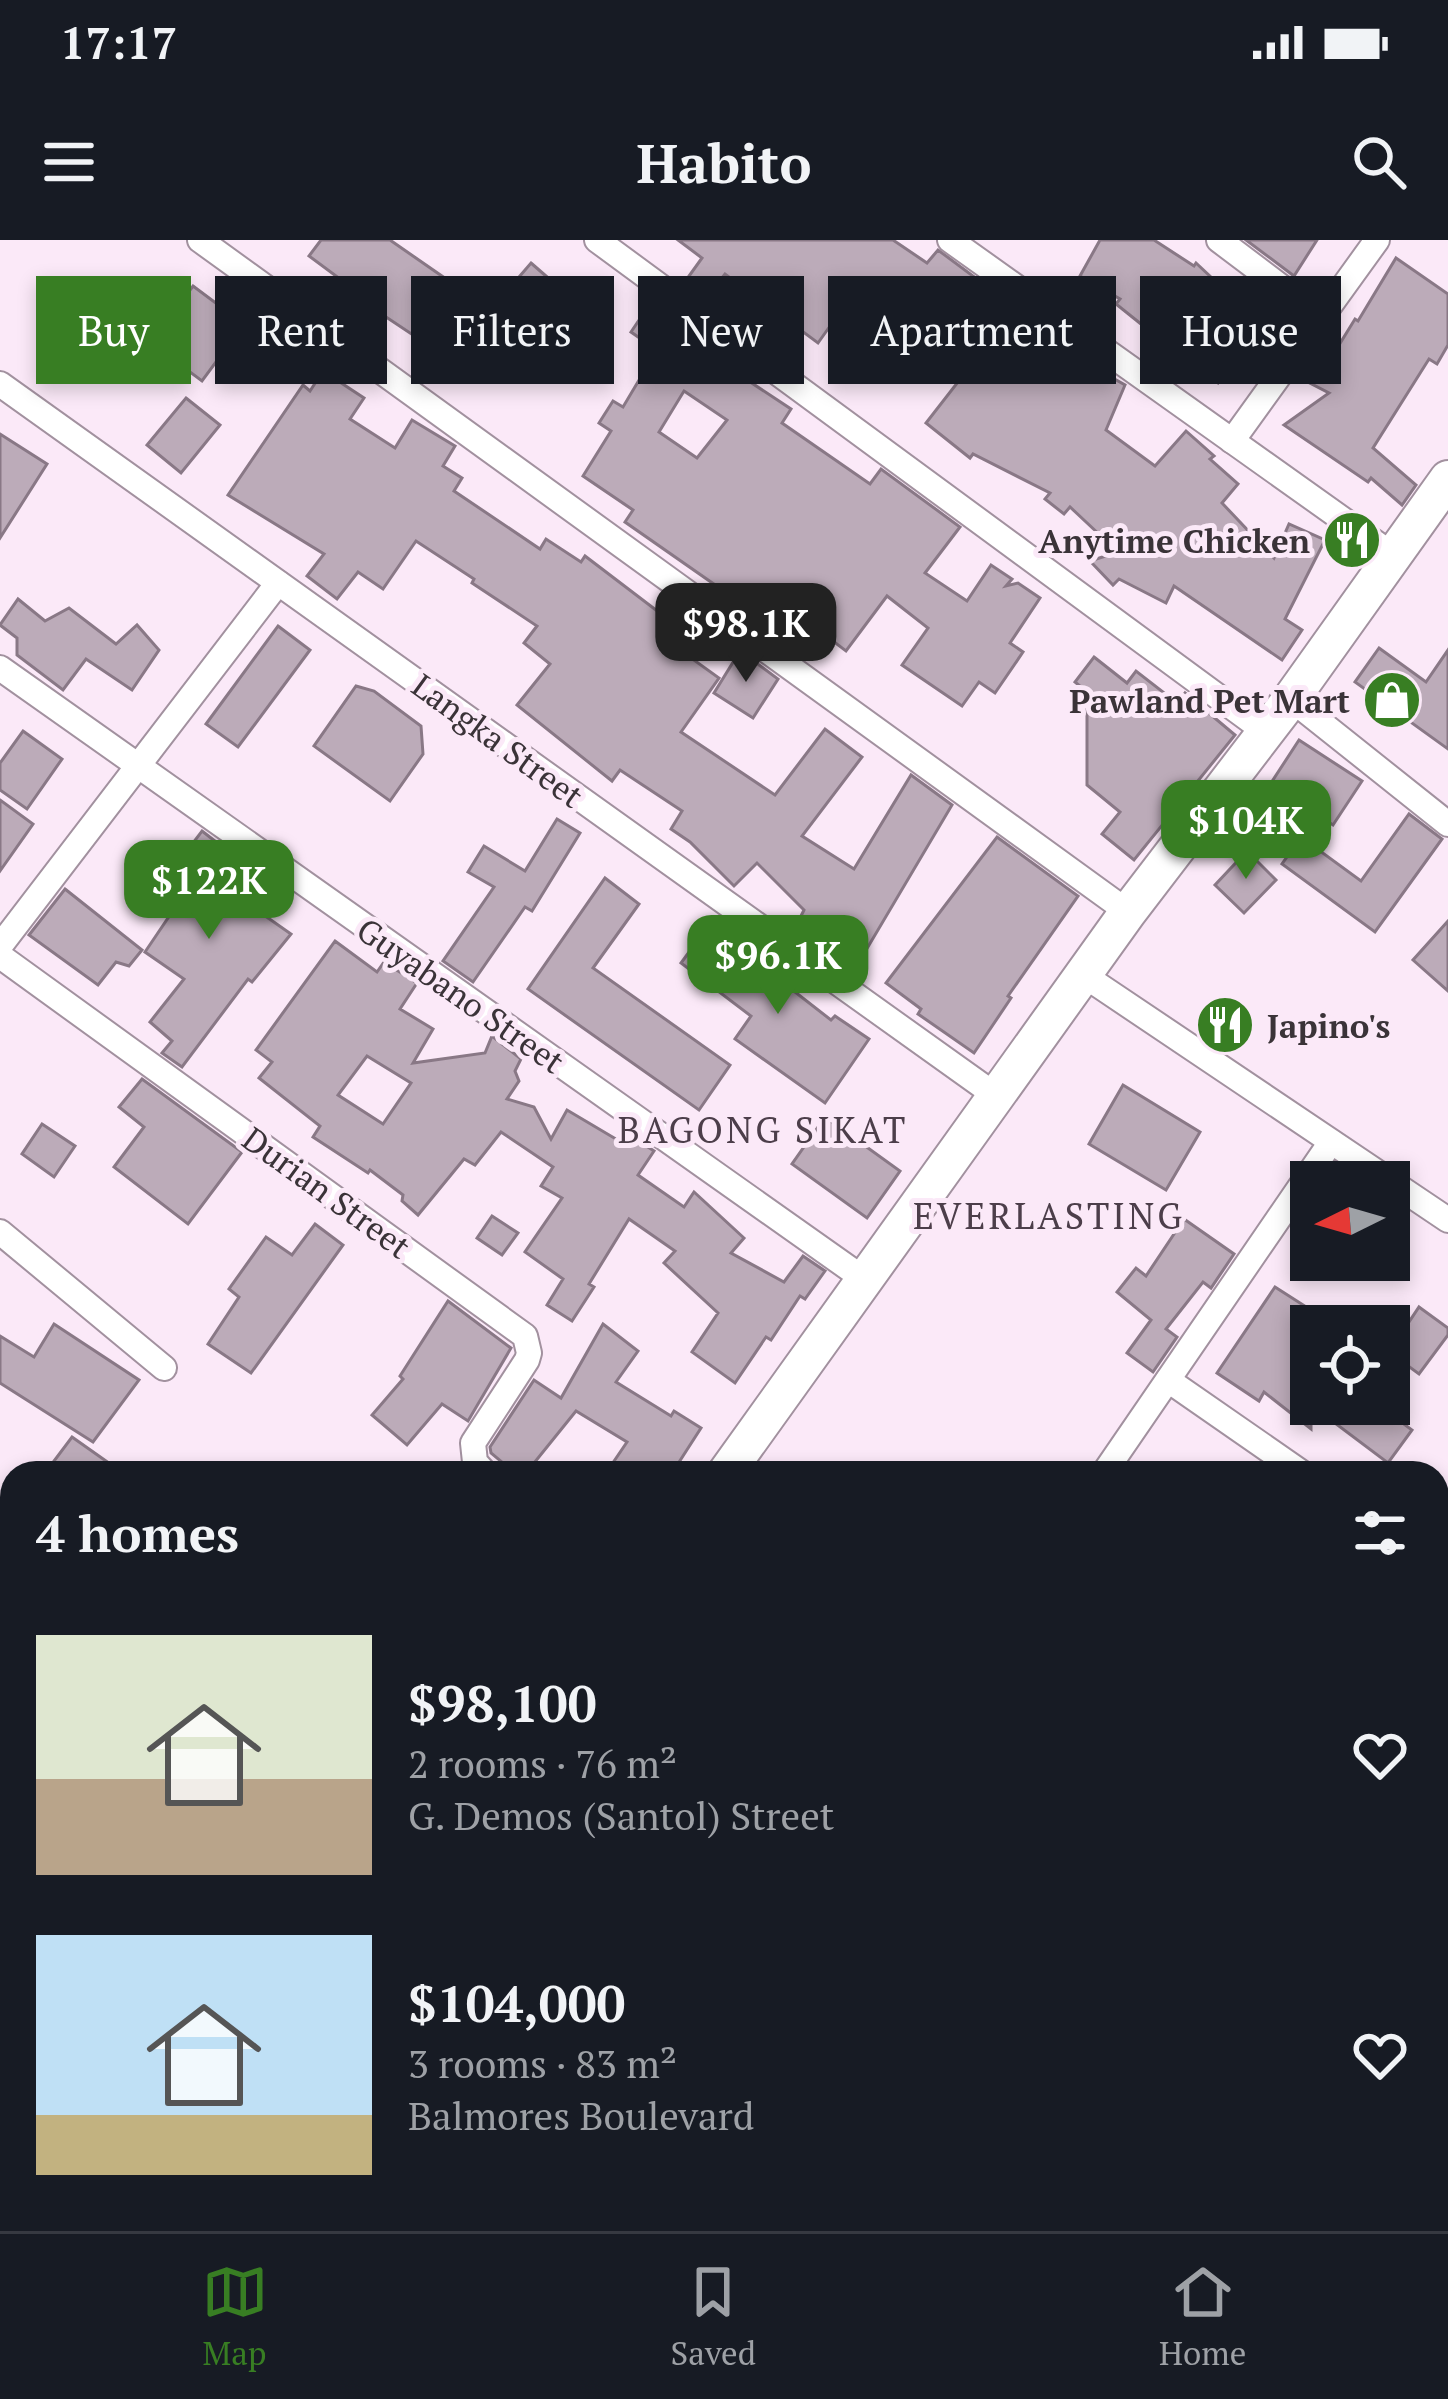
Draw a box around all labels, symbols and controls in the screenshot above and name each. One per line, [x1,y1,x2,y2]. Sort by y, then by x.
text: 17:17 [60,12,177,72]
text: Habito [637,127,811,198]
icon: menu [36,129,102,195]
icon: search [1346,129,1412,195]
chip: Buy [36,276,191,384]
chip: Rent [215,276,387,384]
chip: Filters [411,276,614,384]
chip: New [638,276,804,384]
chip: Apartment [828,276,1116,384]
chip: House [1140,276,1341,384]
restaurant icon: Anytime Chicken [1321,509,1383,571]
place label: Anytime Chicken [1038,519,1310,562]
pin: $98.1K [648,583,844,685]
text: $98.1K [682,596,810,648]
street label: Langka Street [404,663,592,817]
shop icon: Pawland Pet Mart [1361,669,1423,731]
place label: Pawland Pet Mart [1069,679,1350,722]
pin: $104K [1162,780,1330,882]
text: $104K [1188,793,1304,845]
pin: $122K [125,840,293,942]
text: $122K [151,853,267,905]
street label: Guyabano Street [349,908,573,1082]
pin: $96.1K [680,915,876,1017]
text: $96.1K [714,928,842,980]
restaurant icon: Japino's [1194,994,1256,1056]
place label: Japino's [1267,1004,1390,1047]
district label: BAGONG SIKAT [618,1106,908,1153]
street label: Durian Street [235,1117,419,1267]
north arrow [1290,1161,1410,1281]
map controls [1290,1161,1410,1425]
district label: EVERLASTING [913,1192,1185,1239]
button: locate [1290,1305,1410,1425]
text: 4 homes [36,1499,239,1567]
icon: filters [1347,1500,1413,1566]
text: $98,100 [408,1669,597,1737]
icon: home [132,1683,276,1827]
icon: heart [1347,1722,1413,1788]
text: 2 rooms · 76 m² [408,1737,677,1789]
text: G. Demos (Santol) Street [408,1789,834,1841]
text: $104,000 [408,1969,625,2037]
icon: home [132,1983,276,2127]
icon: heart [1347,2022,1413,2088]
text: 3 rooms · 83 m² [408,2037,677,2089]
text: Balmores Boulevard [408,2089,754,2141]
tab: Map [202,2259,268,2374]
tab: Saved [671,2259,756,2374]
tab: Home [1159,2259,1246,2374]

